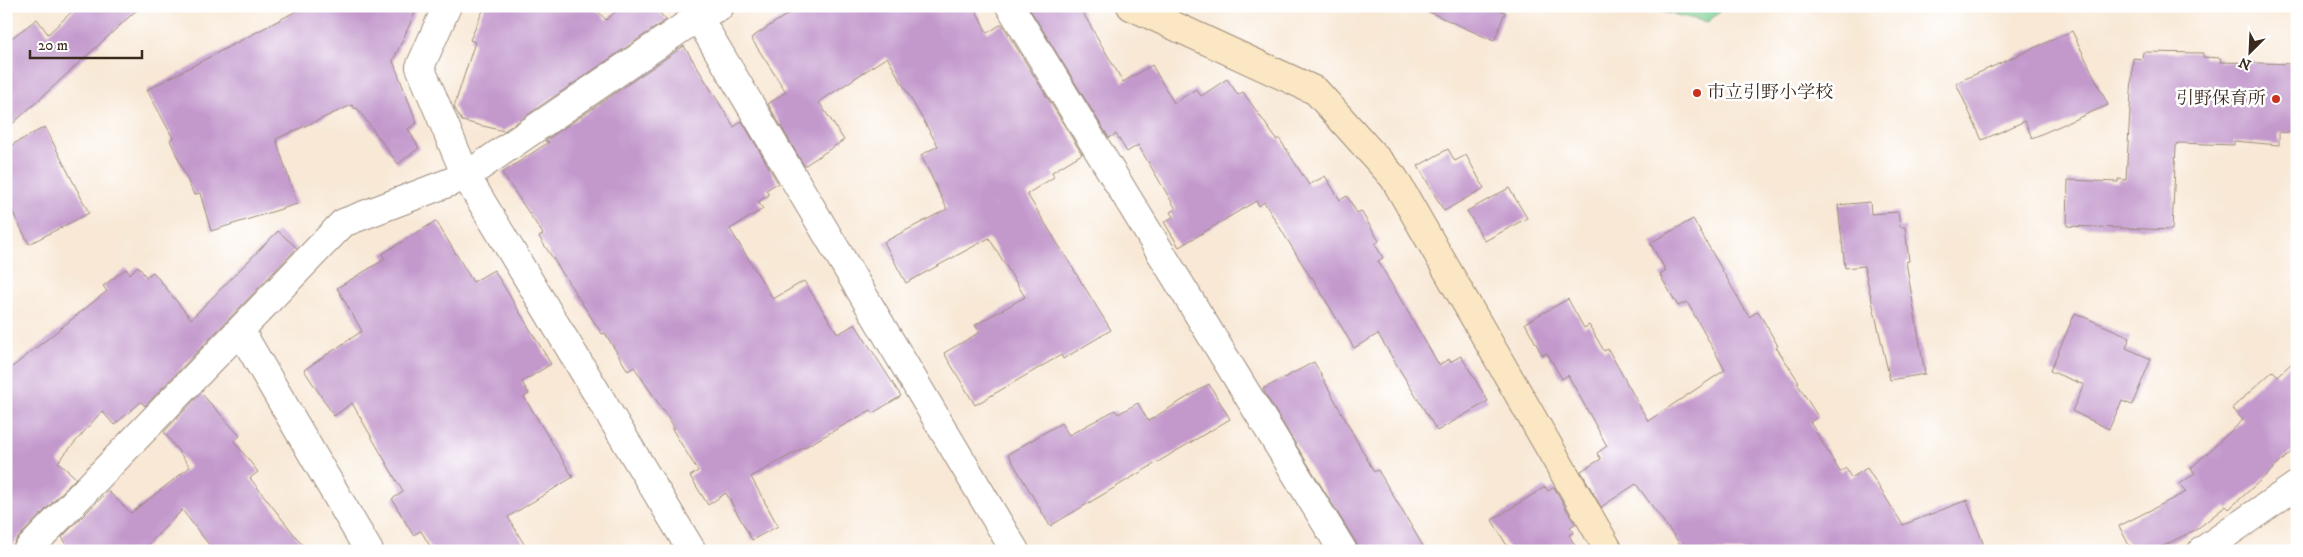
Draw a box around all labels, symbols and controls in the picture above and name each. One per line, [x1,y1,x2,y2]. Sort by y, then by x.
scale bar [30,28,142,60]
north arrow [2226,28,2276,78]
text: 20 m [38,36,68,55]
text: N [2236,52,2254,74]
place label: 市立引野小学校 [1707,82,1833,104]
marker: 市立引野小学校 [1691,87,1703,99]
place label: 引野保育所 [2176,88,2266,110]
marker: 引野保育所 [2270,93,2282,105]

